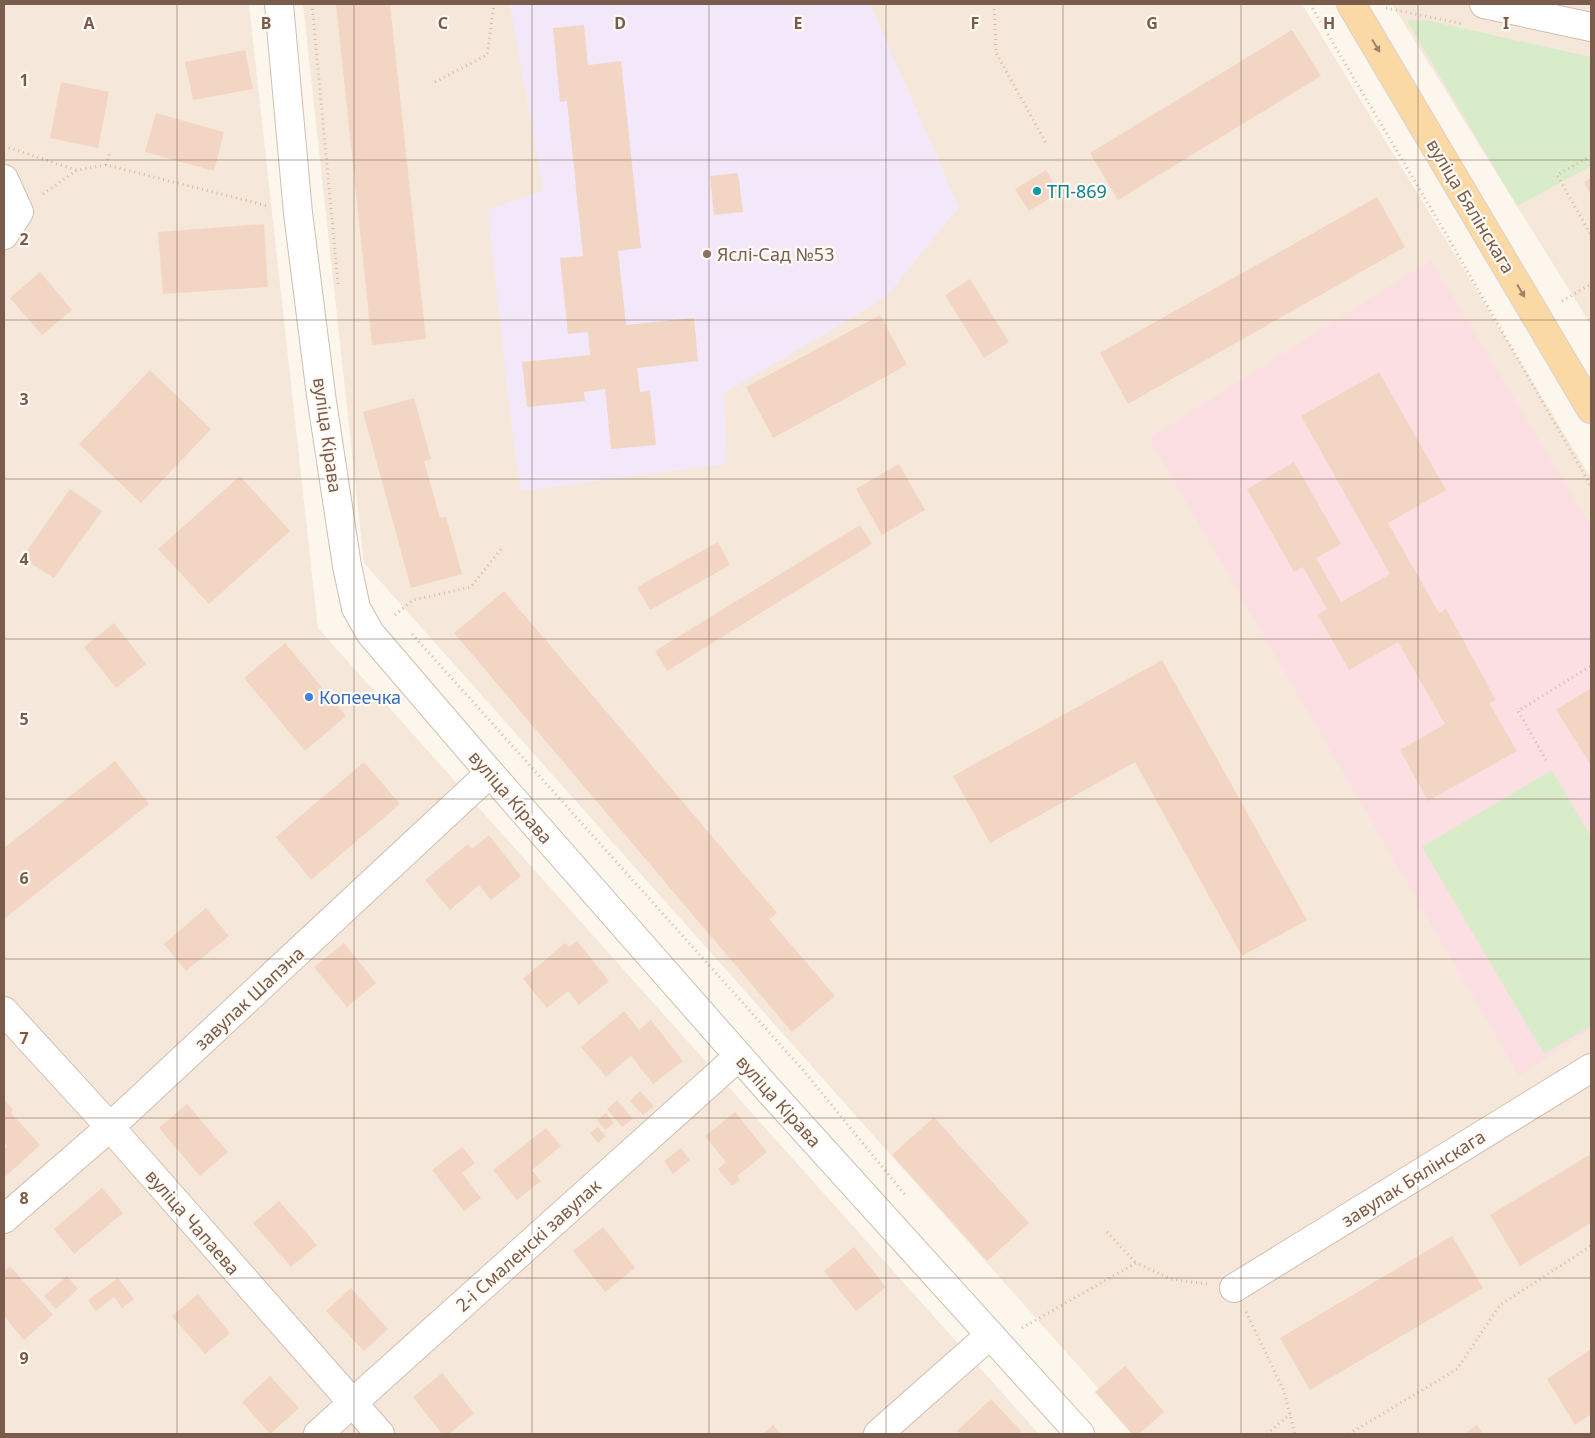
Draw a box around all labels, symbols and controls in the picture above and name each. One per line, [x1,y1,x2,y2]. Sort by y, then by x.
text: A [83,12,95,34]
text: B [261,12,271,34]
text: C [438,12,448,34]
text: D [614,12,626,34]
text: E [794,12,803,34]
text: F [971,12,979,34]
text: G [1146,12,1158,34]
text: H [1323,12,1335,34]
text: I [1503,12,1509,34]
one-way arrow [1371,39,1380,52]
text: 1 [19,69,29,91]
street label: вуліца Бялінскага [1421,134,1521,278]
place label: ТП-869 [1047,179,1107,203]
marker: ТП-869 [1031,185,1043,197]
text: 2 [19,228,29,250]
place label: Яслі-Сад №53 [717,242,834,266]
marker: Яслі-Сад №53 [701,248,713,260]
one-way arrow [1517,284,1526,297]
street label: вуліца Кірава [308,376,348,494]
text: 3 [19,388,29,410]
text: 4 [19,548,29,570]
place label: Копеечка [319,685,401,709]
marker: Копеечка [303,691,315,703]
text: 5 [19,708,29,730]
street label: вуліца Кірава [464,745,558,849]
text: 6 [19,867,29,889]
street label: завулак Шапэна [189,941,309,1055]
text: 7 [19,1027,29,1049]
street label: вуліца Кірава [731,1050,827,1152]
street label: завулак Бялінскага [1336,1124,1490,1232]
street label: вуліца Чапаева [141,1164,245,1280]
street label: 2-і Смаленскі завулак [450,1173,606,1317]
text: 8 [19,1187,29,1209]
text: 9 [19,1347,29,1369]

